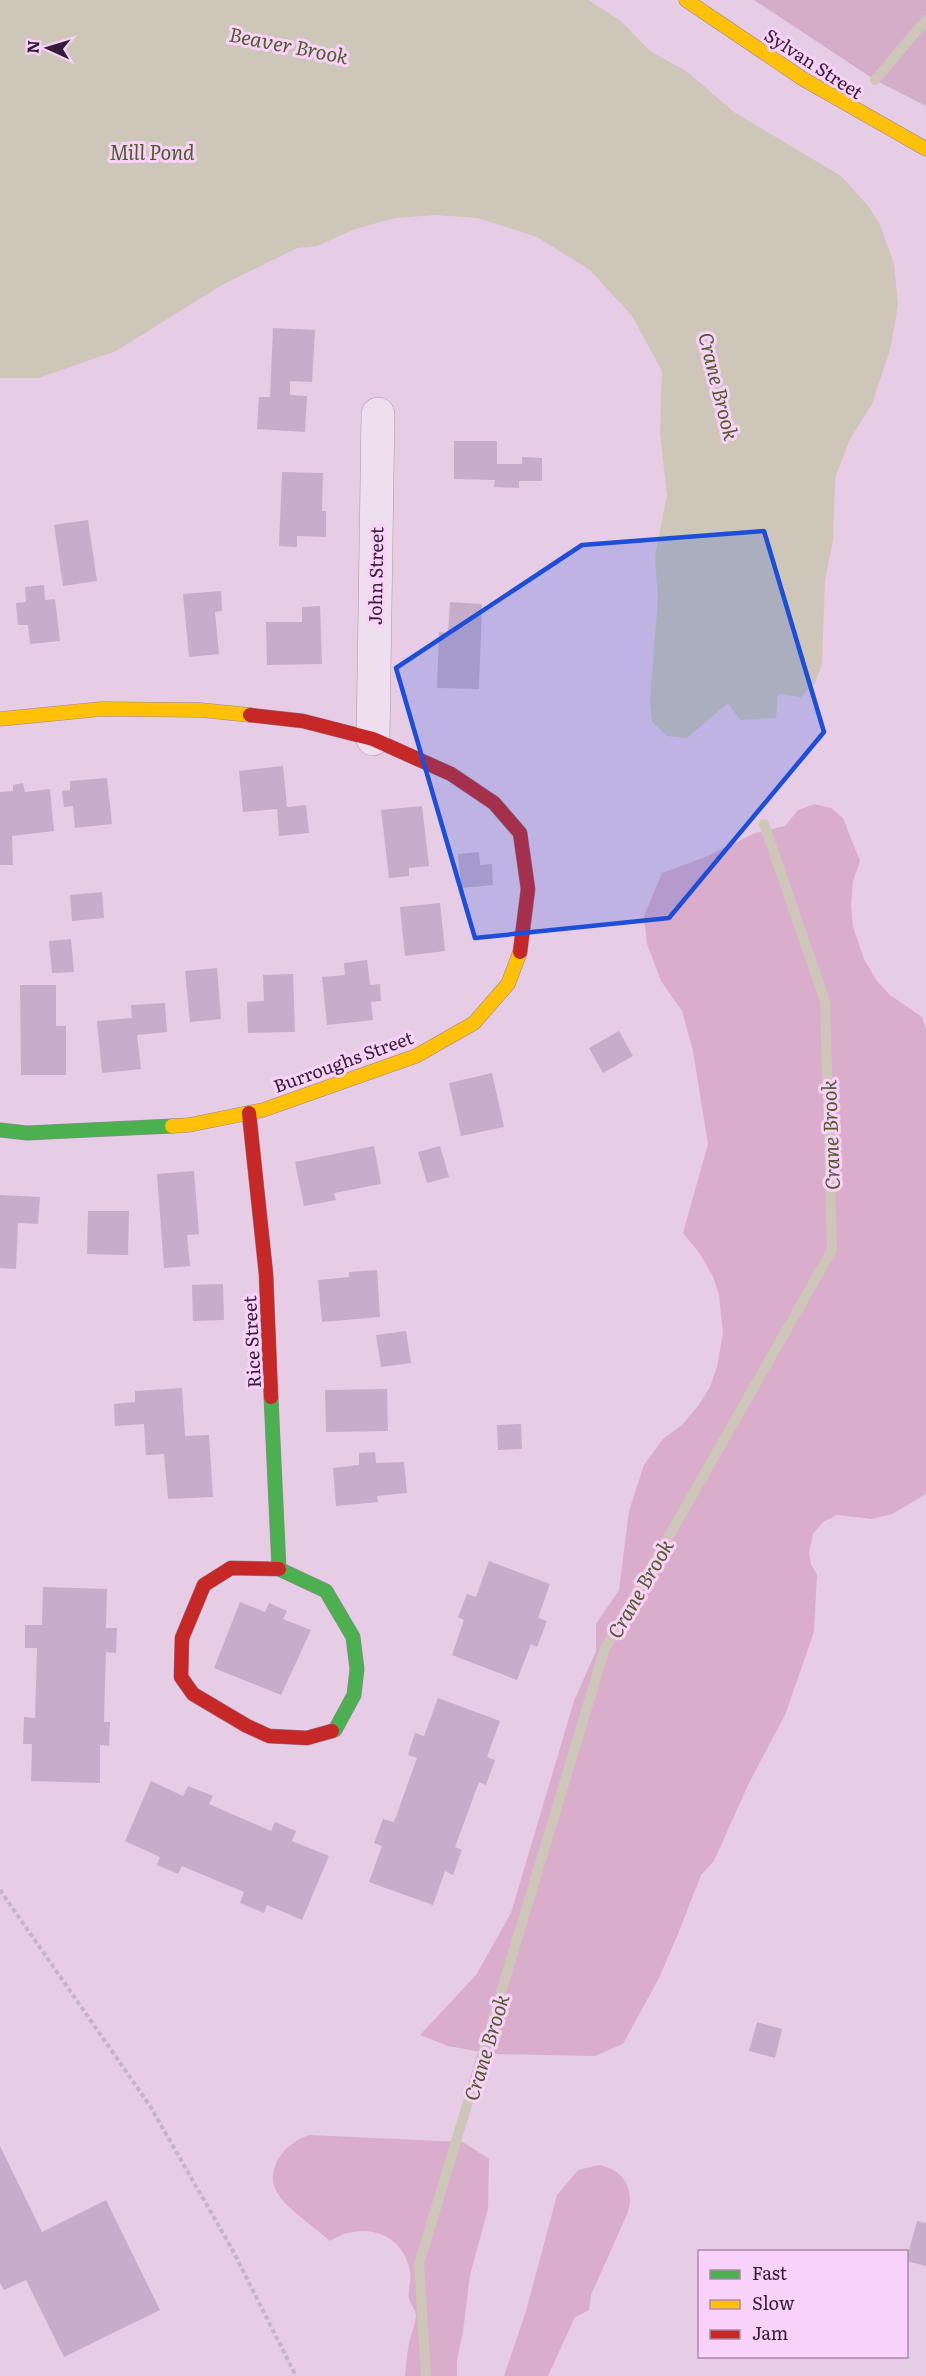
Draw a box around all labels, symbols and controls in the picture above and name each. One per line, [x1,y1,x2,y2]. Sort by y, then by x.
north arrow [18,18,78,78]
water label: Beaver Brook [227,18,351,70]
street label: Sylvan Street [759,21,869,105]
text: N [20,39,44,54]
water label: Mill Pond [109,136,195,166]
water label: Crane Brook [692,329,748,443]
street label: John Street [361,526,389,625]
street label: Burroughs Street [269,1023,417,1099]
water label: Crane Brook [812,1079,846,1191]
street label: Rice Street [235,1294,267,1389]
water label: Crane Brook [598,1533,680,1643]
water label: Crane Brook [455,1990,515,2104]
legend [698,2250,908,2358]
text: Fast [752,2259,788,2286]
text: Slow [752,2289,795,2316]
text: Jam [752,2319,788,2346]

